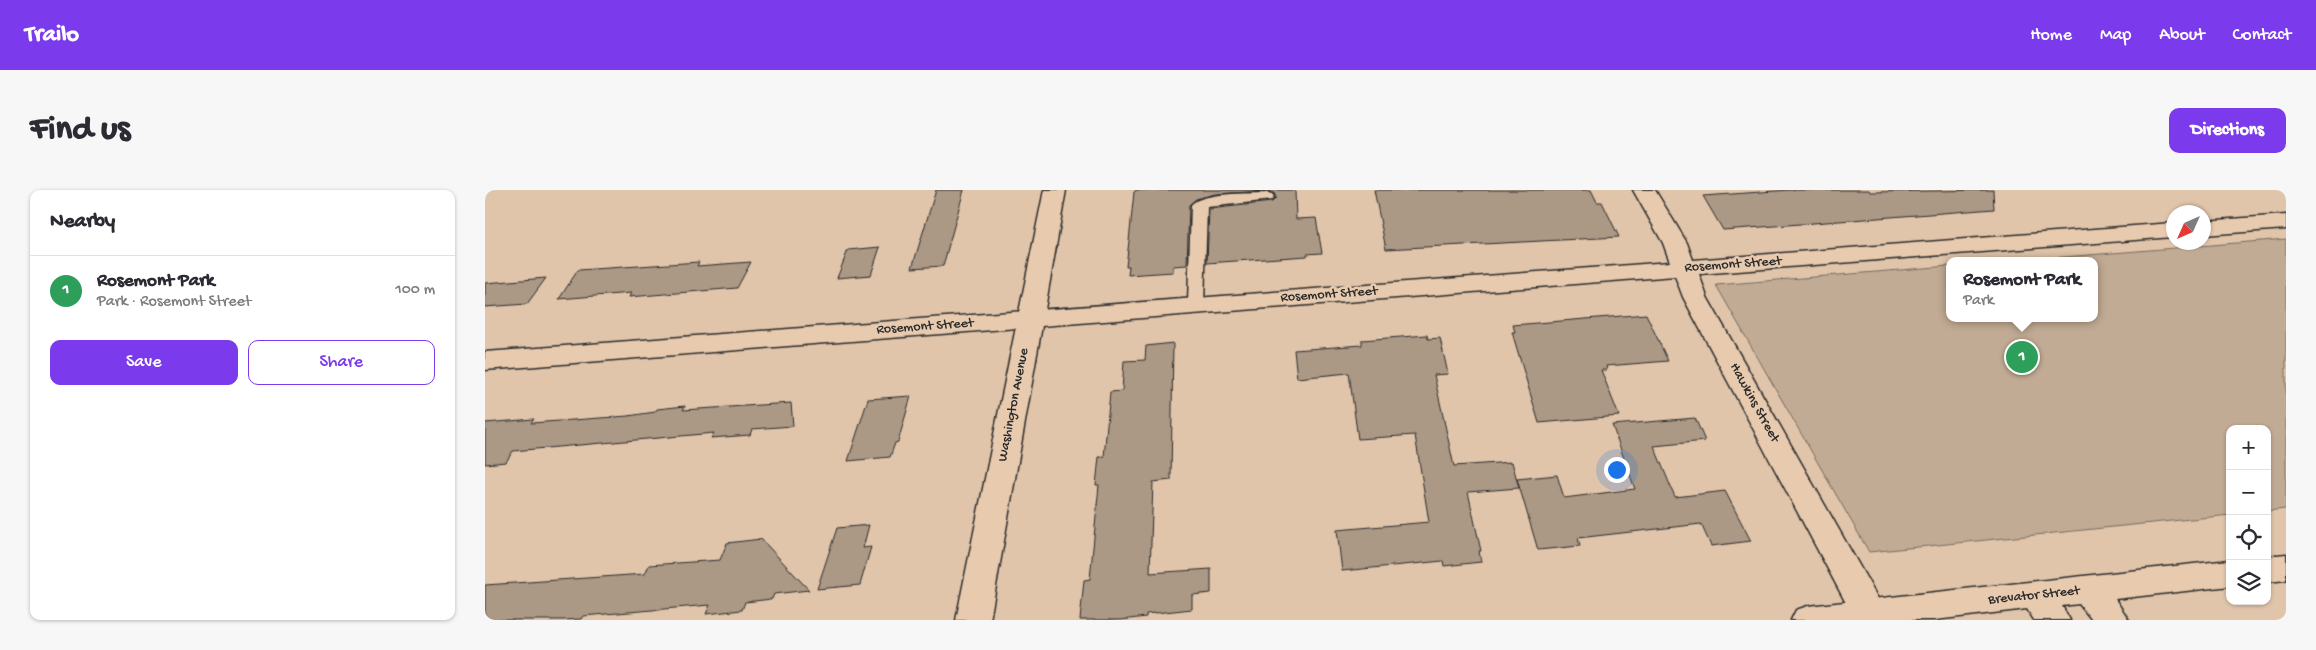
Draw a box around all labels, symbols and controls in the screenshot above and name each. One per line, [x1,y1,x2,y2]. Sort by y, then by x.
text: Trailo [25,21,79,50]
text: Home [2030,25,2072,46]
text: Map [2100,25,2131,46]
text: About [2159,25,2205,46]
text: Contact [2233,25,2291,46]
button: Directions [2169,108,2286,153]
text: Find us [30,110,130,151]
north arrow [2166,205,2211,250]
text: Nearby [50,210,115,235]
street label: Rosemont Street [1684,253,1783,277]
popup [1946,257,2098,322]
text: Rosemont Park [1963,269,2081,292]
text: Rosemont Park [97,270,214,293]
text: 1 [63,281,69,300]
text: 100 m [395,281,435,300]
street label: Rosemont Street [1280,283,1379,307]
text: Park [1963,292,1994,311]
text: Park · Rosemont Street [97,293,251,312]
street label: Rosemont Street [876,315,975,339]
pin: 1 [2006,338,2038,376]
button: Save [50,340,238,385]
button: Share [248,340,435,385]
street label: Washington Avenue [995,346,1033,463]
street label: Hawkins Street [1725,360,1783,447]
map controls [2226,425,2271,605]
button: + [2226,425,2271,470]
your location [1604,457,1630,483]
button: − [2226,470,2271,515]
button: locate [2226,515,2271,560]
button: layers [2226,560,2271,605]
street label: Brevator Street [1986,583,2082,609]

